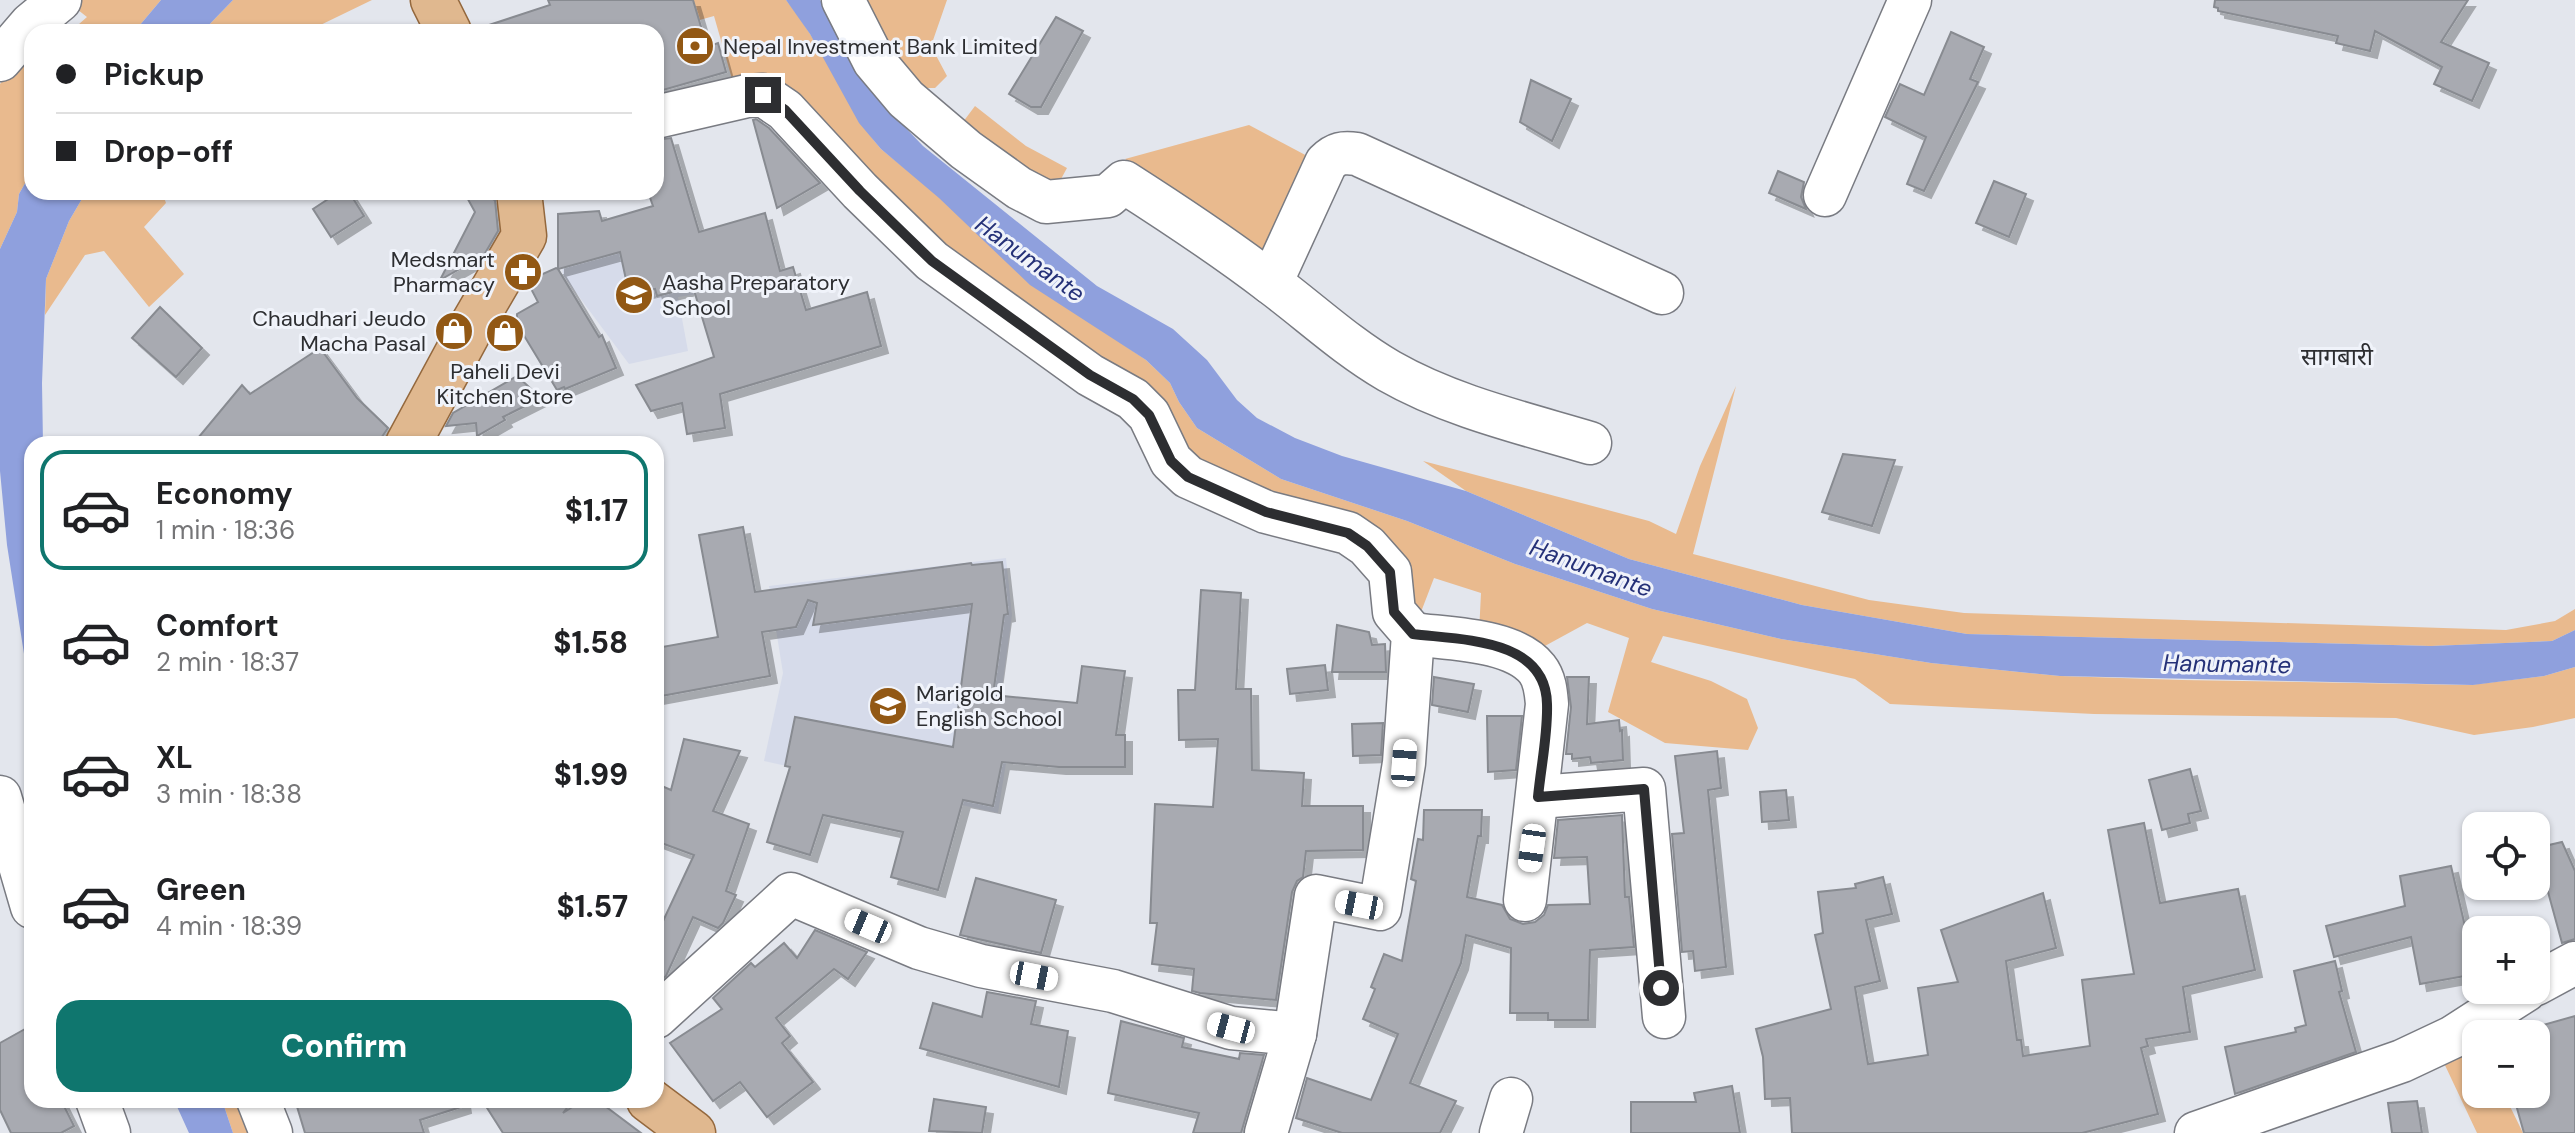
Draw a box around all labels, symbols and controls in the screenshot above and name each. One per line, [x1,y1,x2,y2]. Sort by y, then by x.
bank icon: Nepal Investment Bank Limited [674,25,716,67]
place label: Nepal Investment Bank Limited [723,32,1038,61]
text: Pickup [104,55,204,94]
route end [745,77,781,113]
text: Drop-off [104,132,233,171]
water label: Hanumante [969,208,1091,309]
place label: Medsmart Pharmacy [391,245,495,299]
pharmacy icon: Medsmart Pharmacy [502,251,544,293]
place label: Aasha Preparatory School [662,268,850,322]
school or university icon: Aasha Preparatory School [613,274,655,316]
place label: Chaudhari Jeudo Macha Pasal [252,304,426,358]
shop icon: Chaudhari Jeudo Macha Pasal [433,310,475,352]
shop icon: Paheli Devi Kitchen Store [484,312,526,354]
district label: सागबारी [2301,341,2374,372]
place label: Paheli Devi Kitchen Store [437,357,574,411]
icon: car [60,474,132,546]
text: Economy [156,474,293,513]
text: $1.17 [565,491,628,530]
text: 1 min · 18:36 [156,513,295,547]
water label: Hanumante [1526,531,1657,604]
icon: car [60,606,132,678]
text: Comfort [156,606,279,645]
text: $1.58 [553,623,628,662]
text: 2 min · 18:37 [156,645,299,679]
water label: Hanumante [2163,647,2291,680]
place label: Marigold English School [916,679,1062,733]
school or university icon: Marigold English School [867,685,909,727]
icon: car [60,738,132,810]
text: XL [156,738,193,777]
car [1390,738,1418,788]
text: $1.99 [554,755,628,794]
text: 3 min · 18:38 [156,777,302,811]
map controls [2462,812,2550,1108]
button: locate [2462,812,2550,900]
car [1517,823,1547,873]
icon: car [60,870,132,942]
text: Green [156,870,246,909]
text: $1.57 [556,887,628,926]
car [1333,889,1385,921]
car [841,906,895,946]
text: 4 min · 18:39 [156,909,302,943]
button: + [2462,916,2550,1004]
car [1008,960,1060,992]
route start [1643,970,1679,1006]
button: Confirm [56,1000,632,1092]
car [1205,1010,1257,1046]
button: − [2462,1020,2550,1108]

